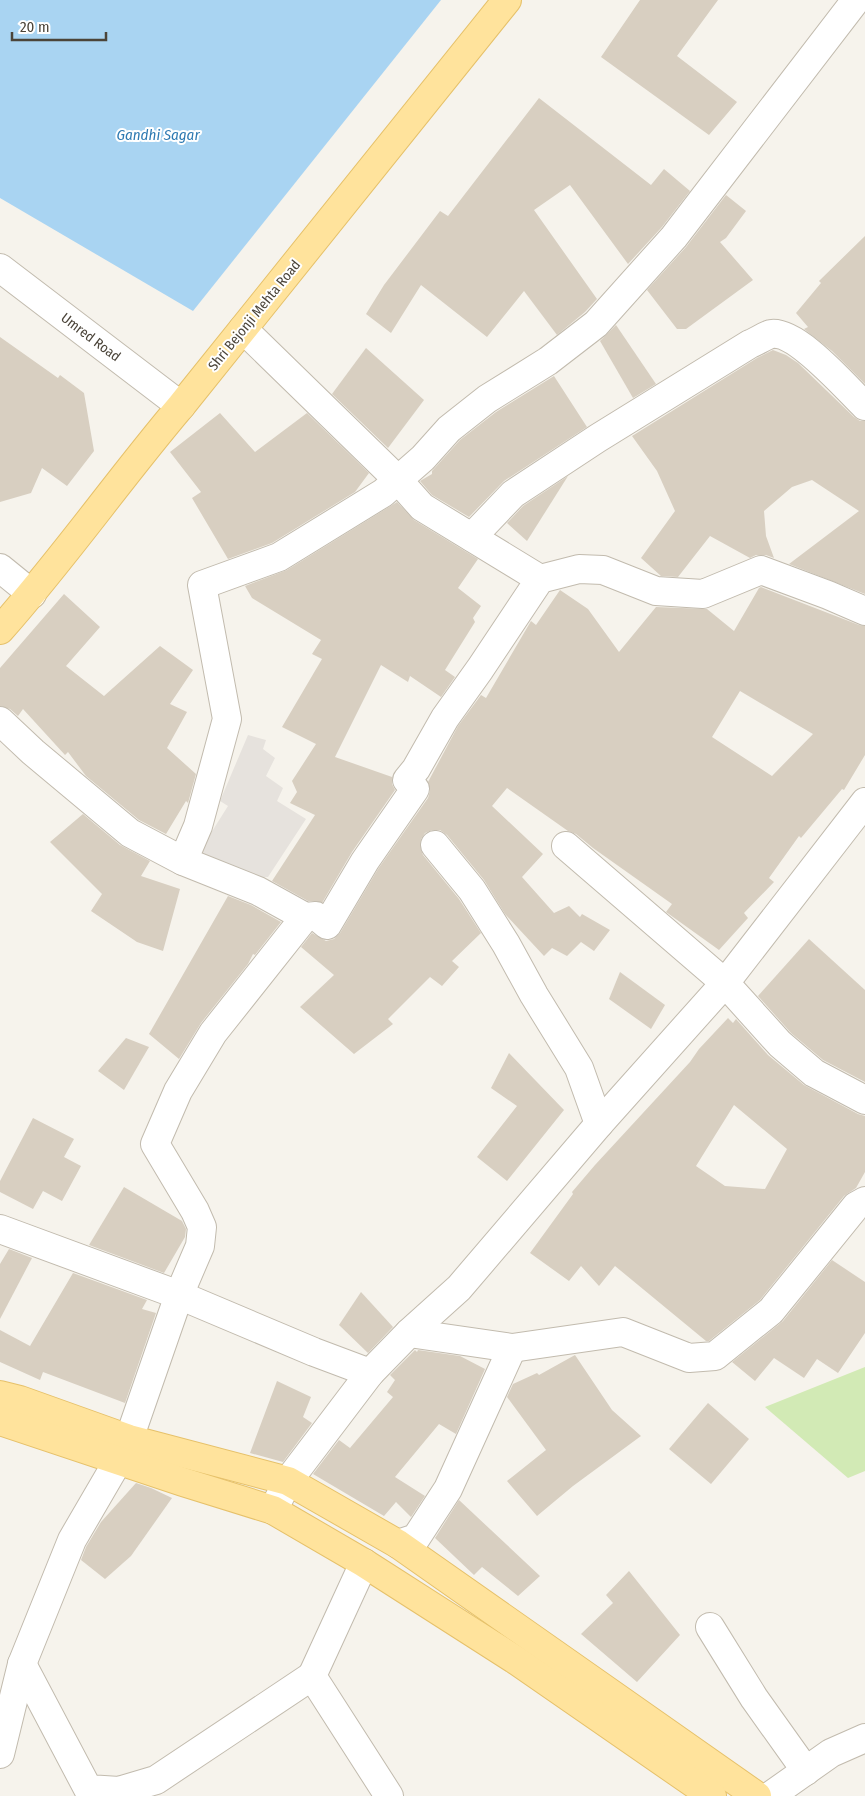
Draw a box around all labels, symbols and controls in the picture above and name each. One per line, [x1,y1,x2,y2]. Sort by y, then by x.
scale bar [12,10,106,42]
text: 20 m [20,18,50,36]
water label: Gandhi Sagar [116,126,200,144]
street label: Shri Bejonji Mehta Road [205,257,304,374]
street label: Umred Road [58,309,124,365]

